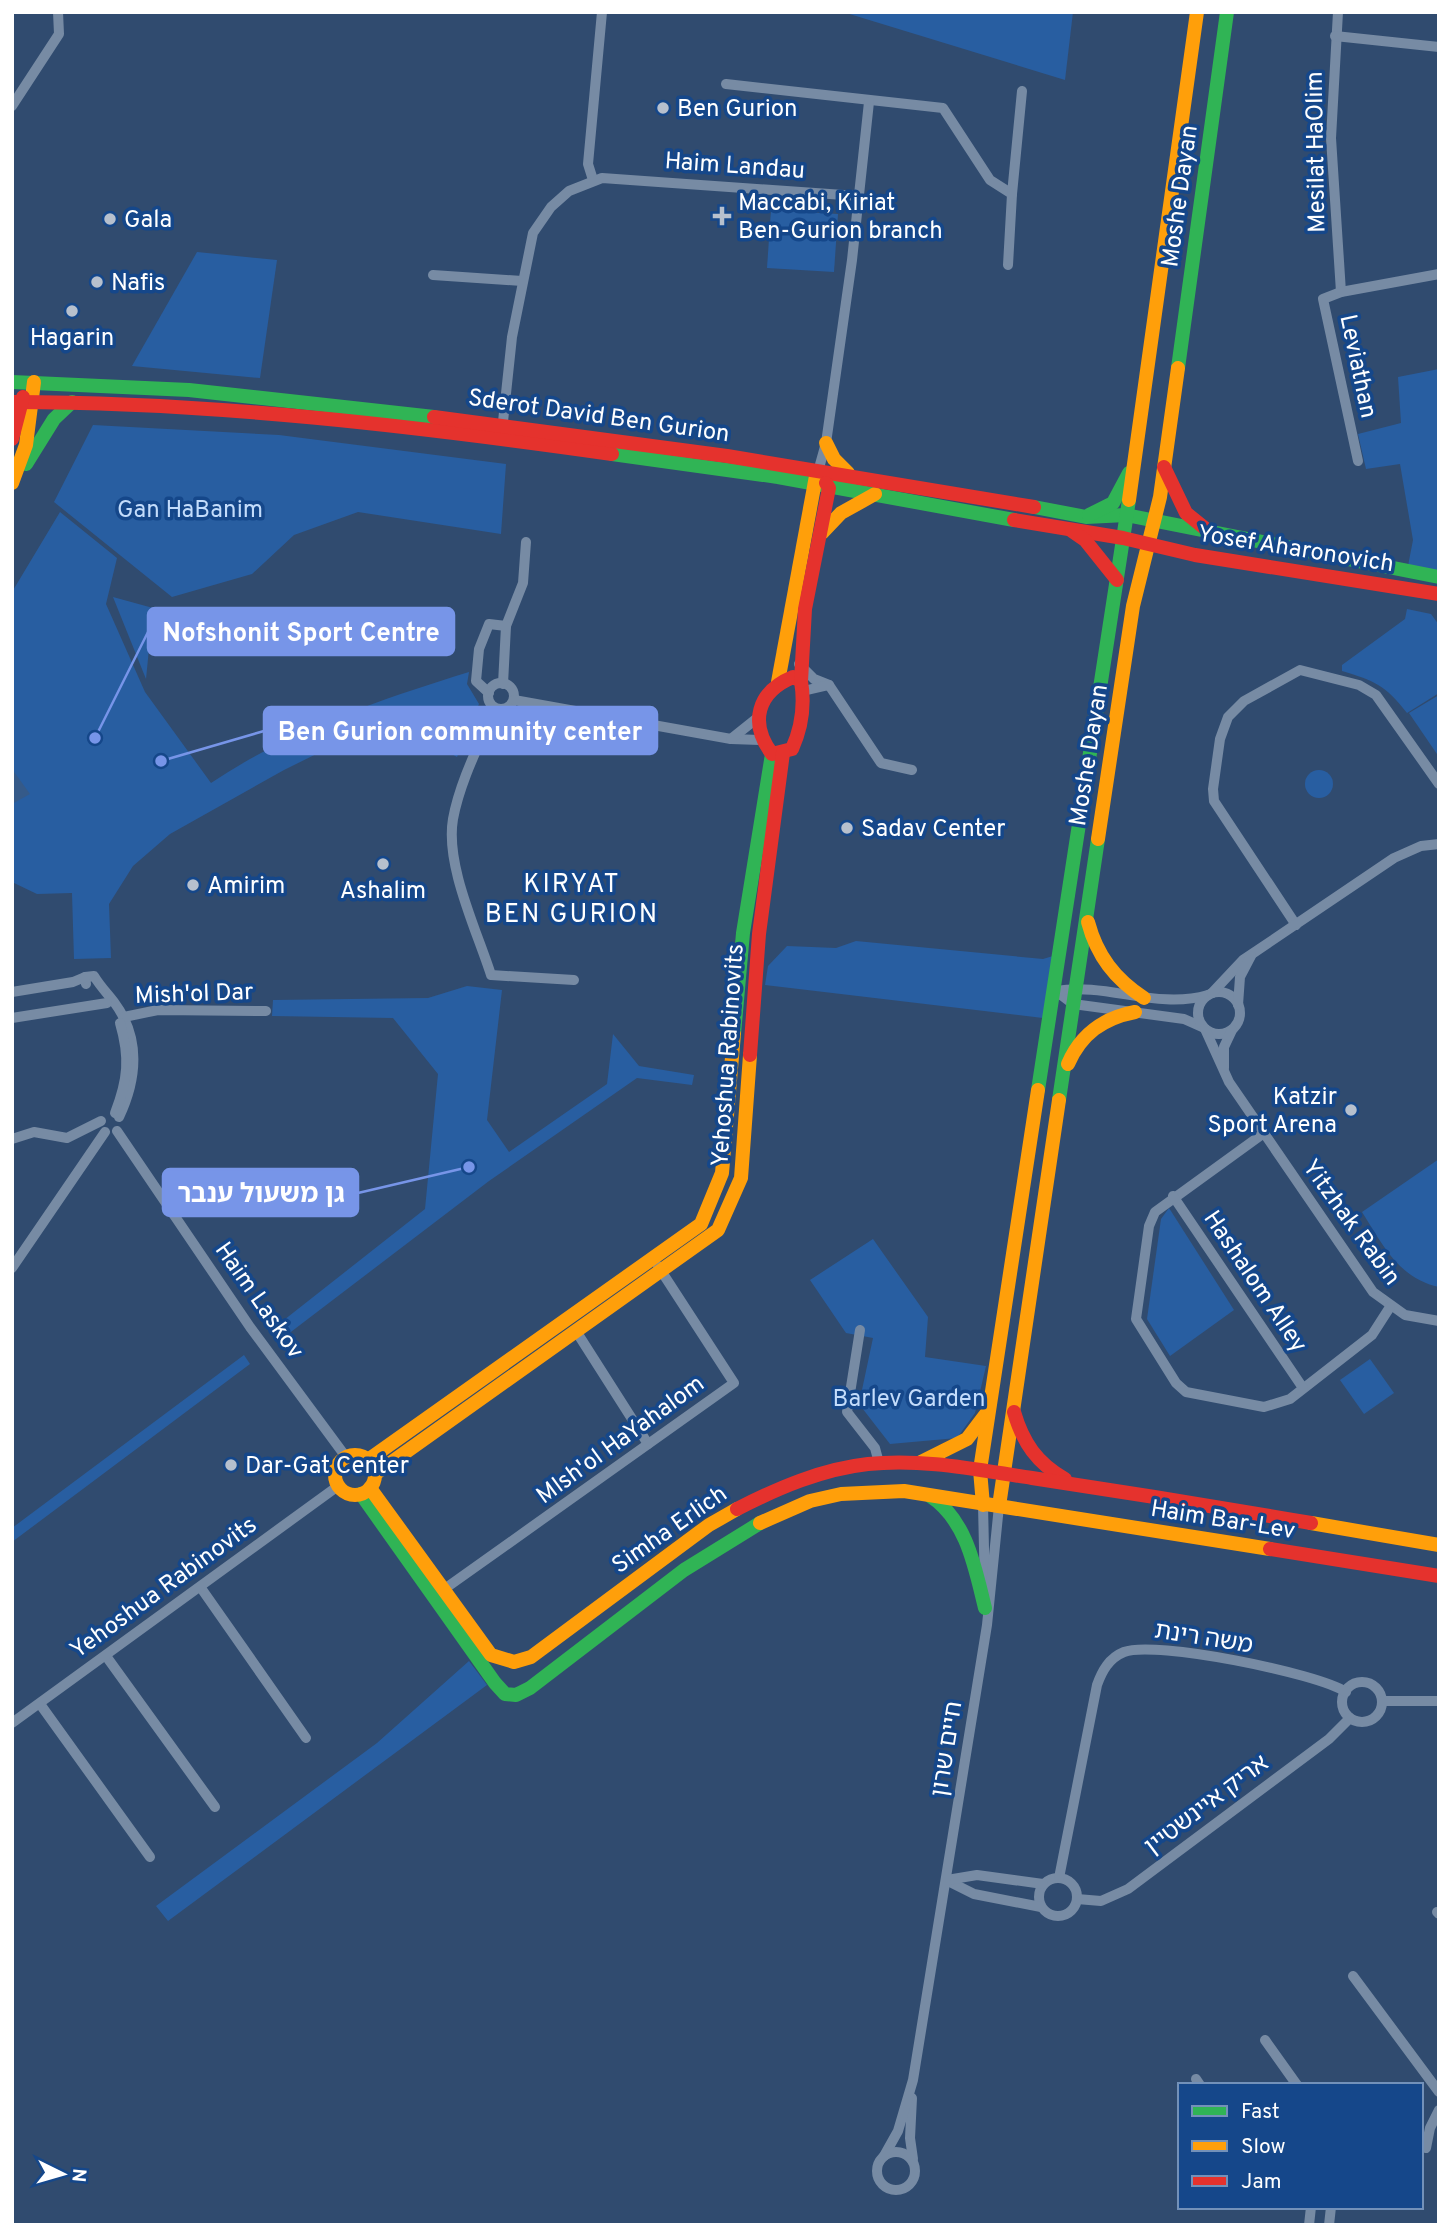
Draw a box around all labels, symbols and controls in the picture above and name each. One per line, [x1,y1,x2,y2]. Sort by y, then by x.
street label: Mesilat HaOlim [1301,71,1333,233]
place label: Ben Gurion [677,95,798,125]
marker: Ben Gurion [655,100,671,116]
street label: Moshe Dayan [1156,123,1206,269]
street label: Haim Landau [664,147,806,187]
place label: Maccabi, Kiriat Ben-Gurion branch [738,189,943,247]
place label: Gala [124,206,172,236]
marker: Maccabi, Kiriat Ben-Gurion branch [712,206,732,226]
marker: Gala [102,211,118,227]
place label: Nafis [111,269,165,299]
marker: Nafis [89,274,105,290]
marker: Hagarin [64,303,80,319]
street label: Leviathan [1331,312,1383,421]
place label: Hagarin [30,324,114,354]
street label: Sderot David Ben Gurion [466,384,731,450]
park label: Gan HaBanim [117,496,263,526]
street label: Yosef Aharonovich [1195,520,1396,580]
callout: Nofshonit Sport Centre [148,608,454,655]
text: Nofshonit Sport Centre [162,618,440,651]
street label: Moshe Dayan [1064,682,1116,828]
callout: Ben Gurion community center [264,707,657,754]
text: Ben Gurion community center [278,717,642,750]
place label: Sadav Center [861,815,1006,845]
marker: Sadav Center [839,820,855,836]
marker: Ashalim [375,856,391,872]
district label: KIRYAT BEN GURION [485,869,659,932]
place label: Amirim [207,872,285,902]
marker: Amirim [185,877,201,893]
place label: Ashalim [340,877,426,907]
street label: Yehoshua Rabinovits [706,943,752,1168]
street label: Mish'ol Dar [134,978,254,1012]
place label: Katzir Sport Arena [1208,1083,1337,1141]
marker: Katzir Sport Arena [1343,1102,1359,1118]
street label: Yitzhak Rabin [1295,1154,1406,1292]
callout: גן משעול ענבר [163,1169,358,1216]
text: גן משעול ענבר [177,1179,345,1212]
street label: Hashalom Alley [1196,1205,1313,1359]
street label: Haim Laskov [207,1237,310,1365]
street label: MIsh'ol HaYahalom [531,1370,711,1512]
park label: Barlev Garden [832,1385,986,1415]
place label: Dar-Gat Center [245,1452,409,1482]
marker: Dar-Gat Center [223,1457,239,1473]
street label: Simha Erlich [607,1480,734,1581]
street label: Haim Bar-Lev [1148,1495,1297,1547]
street label: Yehoshua Rabinovits [65,1511,263,1666]
street label: משה רינת [1152,1616,1255,1662]
street label: חיים שרון [926,1699,970,1799]
street label: אריק איינשטיין [1139,1749,1275,1862]
legend [1178,2083,1423,2209]
text: Fast [1241,2099,1280,2126]
text: Slow [1241,2134,1286,2161]
north arrow [28,2139,98,2209]
text: N [65,2167,90,2183]
text: Jam [1241,2169,1282,2196]

